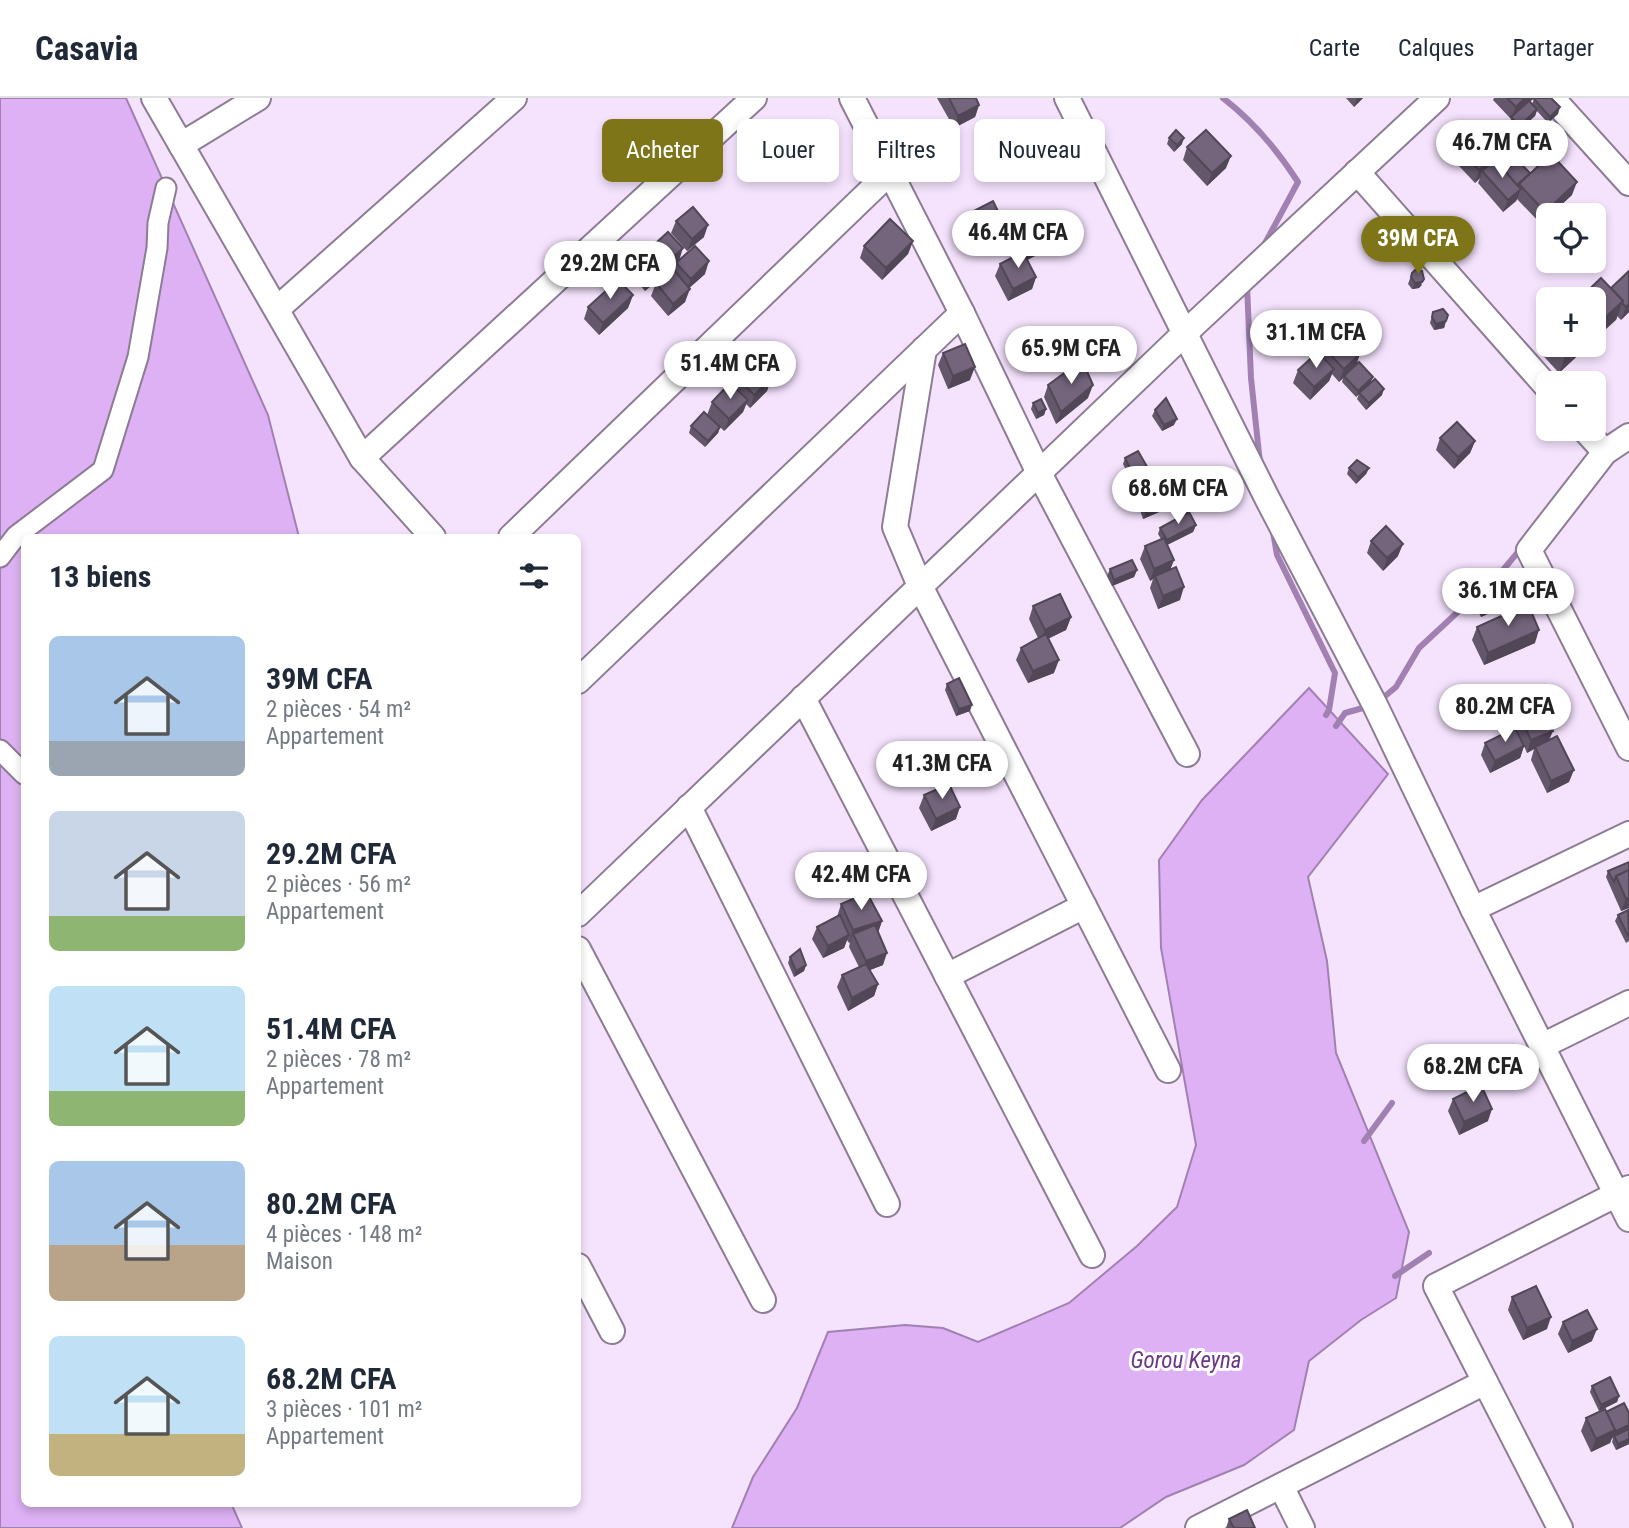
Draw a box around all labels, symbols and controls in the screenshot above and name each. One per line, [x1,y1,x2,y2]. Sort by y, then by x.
text: Casavia [35,29,138,68]
text: Carte [1309,34,1360,62]
text: Calques [1398,34,1474,62]
text: Partager [1512,34,1594,62]
chip: Acheter [602,119,723,182]
chip: Louer [737,119,839,182]
chip: Filtres [853,119,960,182]
chip: Nouveau [974,119,1105,182]
pin: 46.7M CFA [1422,120,1582,180]
text: 46.7M CFA [1452,129,1552,156]
map controls [1536,203,1606,441]
button: locate [1536,203,1606,273]
pin: 46.4M CFA [938,211,1098,270]
pin: 39M CFA [1353,216,1483,276]
text: 46.4M CFA [968,219,1068,246]
text: 39M CFA [1377,225,1459,252]
pin: 29.2M CFA [530,242,690,301]
text: 29.2M CFA [560,250,660,277]
button: + [1536,287,1606,357]
pin: 31.1M CFA [1236,310,1396,370]
text: 31.1M CFA [1266,319,1366,346]
pin: 65.9M CFA [991,327,1151,386]
text: 65.9M CFA [1021,335,1121,362]
pin: 51.4M CFA [650,342,810,401]
text: 51.4M CFA [680,350,780,377]
button: − [1536,371,1606,441]
pin: 68.6M CFA [1098,466,1258,526]
text: 68.6M CFA [1128,475,1228,502]
icon: filters [515,557,553,595]
text: 13 biens [49,559,151,594]
pin: 36.1M CFA [1428,568,1588,628]
text: 36.1M CFA [1458,577,1558,604]
text: 39M CFA [266,661,372,696]
icon: home [105,664,189,748]
pin: 80.2M CFA [1425,684,1585,744]
text: 80.2M CFA [1455,693,1555,720]
text: 2 pièces · 54 m² [266,696,411,723]
text: Appartement [266,723,384,750]
pin: 41.3M CFA [862,742,1022,801]
text: 41.3M CFA [892,750,992,777]
text: 29.2M CFA [266,836,396,871]
icon: home [105,839,189,923]
pin: 42.4M CFA [781,852,941,912]
text: 42.4M CFA [811,861,911,888]
text: 2 pièces · 56 m² [266,871,411,898]
text: Appartement [266,898,384,925]
text: 51.4M CFA [266,1011,396,1046]
icon: home [105,1014,189,1098]
pin: 68.2M CFA [1393,1044,1553,1104]
text: 2 pièces · 78 m² [266,1046,411,1073]
text: 68.2M CFA [1423,1053,1523,1080]
text: Appartement [266,1073,384,1100]
text: 80.2M CFA [266,1186,396,1221]
icon: home [105,1189,189,1273]
text: 4 pièces · 148 m² [266,1221,422,1248]
text: Maison [266,1248,333,1275]
water label: Gorou Keyna [1130,1347,1242,1374]
text: 68.2M CFA [266,1361,396,1396]
icon: home [105,1364,189,1448]
text: 3 pièces · 101 m² [266,1396,422,1423]
text: Appartement [266,1423,384,1450]

